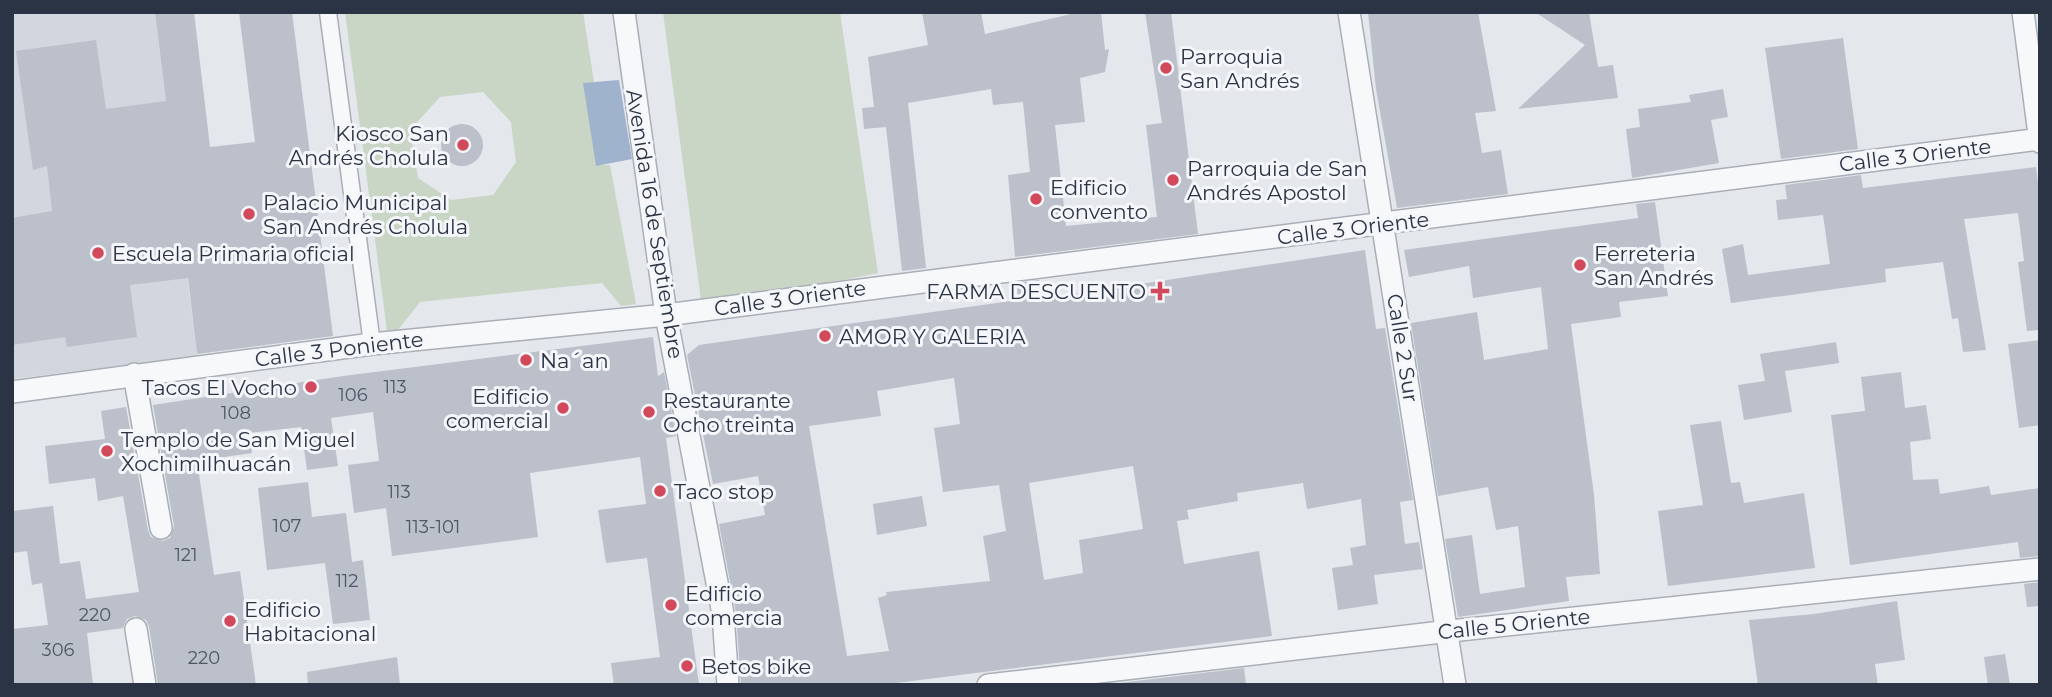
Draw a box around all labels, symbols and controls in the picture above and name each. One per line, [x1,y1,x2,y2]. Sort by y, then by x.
place label: Parroquia San Andrés [1180,44,1300,93]
marker: Parroquia San Andrés [1158,60,1174,76]
street label: Avenida 16 de Septiembre [621,87,689,361]
place label: Kiosco San Andrés Cholula [289,121,449,170]
street label: Calle 3 Oriente [1837,133,1993,177]
marker: Kiosco San Andrés Cholula [455,137,471,153]
place label: Parroquia de San Andrés Apostol [1187,156,1368,205]
marker: Parroquia de San Andrés Apostol [1165,172,1181,188]
place label: Edificio convento [1050,175,1148,224]
place label: Palacio Municipal San Andrés Cholula [263,190,468,239]
marker: Edificio convento [1028,191,1044,207]
marker: Palacio Municipal San Andrés Cholula [241,206,257,222]
street label: Calle 3 Oriente [1275,206,1431,250]
place label: Escuela Primaria oficial [112,241,355,266]
place label: Ferreteria San Andrés [1594,241,1714,290]
marker: Escuela Primaria oficial [90,245,106,261]
marker: Ferreteria San Andrés [1572,257,1588,273]
street label: Calle 3 Oriente [712,275,868,321]
place label: FARMA DESCUENTO [926,279,1146,304]
marker: FARMA DESCUENTO [1152,283,1168,299]
street label: Calle 2 Sur [1382,292,1424,404]
place label: AMOR Y GALERIA [839,324,1026,349]
street label: Calle 3 Poniente [253,326,425,372]
marker: AMOR Y GALERIA [817,328,833,344]
place label: Na´an [540,348,609,373]
marker: Na´an [518,352,534,368]
place label: Tacos El Vocho [142,375,297,400]
house number: 113 [383,376,407,398]
marker: Tacos El Vocho [303,379,319,395]
house number: 106 [338,384,368,406]
place label: Edificio comercial [446,384,549,433]
place label: Restaurante Ocho treinta [663,388,795,437]
marker: Edificio comercial [555,400,571,416]
house number: 108 [221,402,251,424]
marker: Restaurante Ocho treinta [641,404,657,420]
place label: Templo de San Miguel Xochimilhuacán [121,427,355,476]
marker: Templo de San Miguel Xochimilhuacán [99,443,115,459]
place label: Taco stop [674,479,774,504]
house number: 113 [387,481,411,503]
marker: Taco stop [652,483,668,499]
house number: 107 [273,515,301,537]
house number: 113-101 [406,516,460,538]
house number: 121 [174,544,198,566]
house number: 112 [335,570,359,592]
place label: Edificio comercia [685,581,783,630]
place label: Edificio Habitacional [244,597,376,646]
marker: Edificio comercia [663,597,679,613]
house number: 220 [79,604,111,626]
street label: Calle 5 Oriente [1437,604,1591,644]
marker: Edificio Habitacional [222,613,238,629]
house number: 306 [41,639,75,661]
house number: 220 [188,647,220,669]
place label: Betos bike [701,654,811,679]
marker: Betos bike [679,658,695,674]

